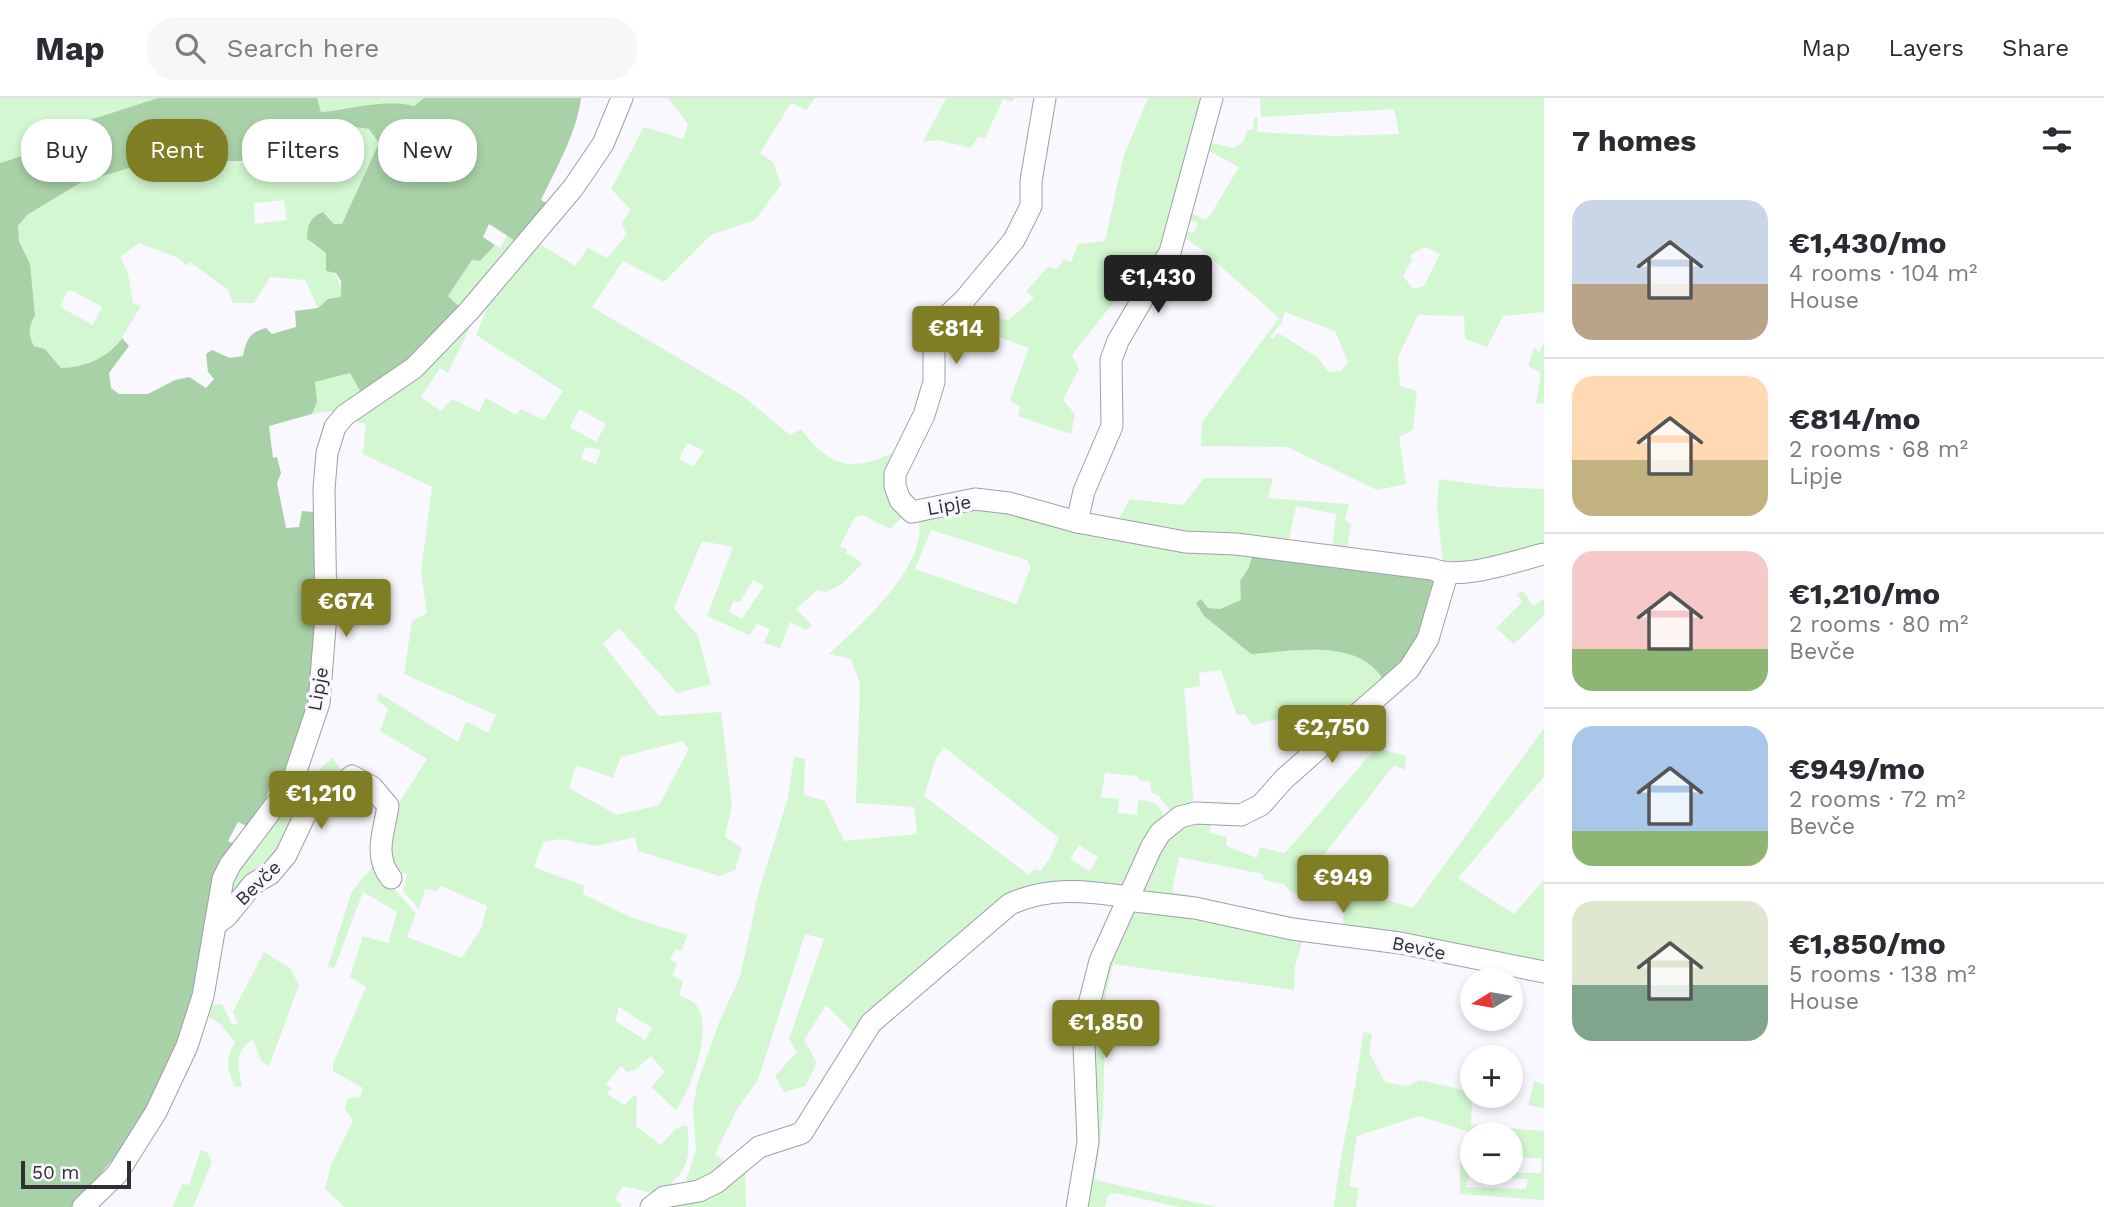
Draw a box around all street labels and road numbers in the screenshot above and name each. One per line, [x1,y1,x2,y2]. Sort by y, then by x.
street label: Lipje [925,490,973,520]
street label: Lipje [303,665,333,713]
street label: Bevče [230,856,286,910]
street label: Bevče [1390,931,1448,965]

